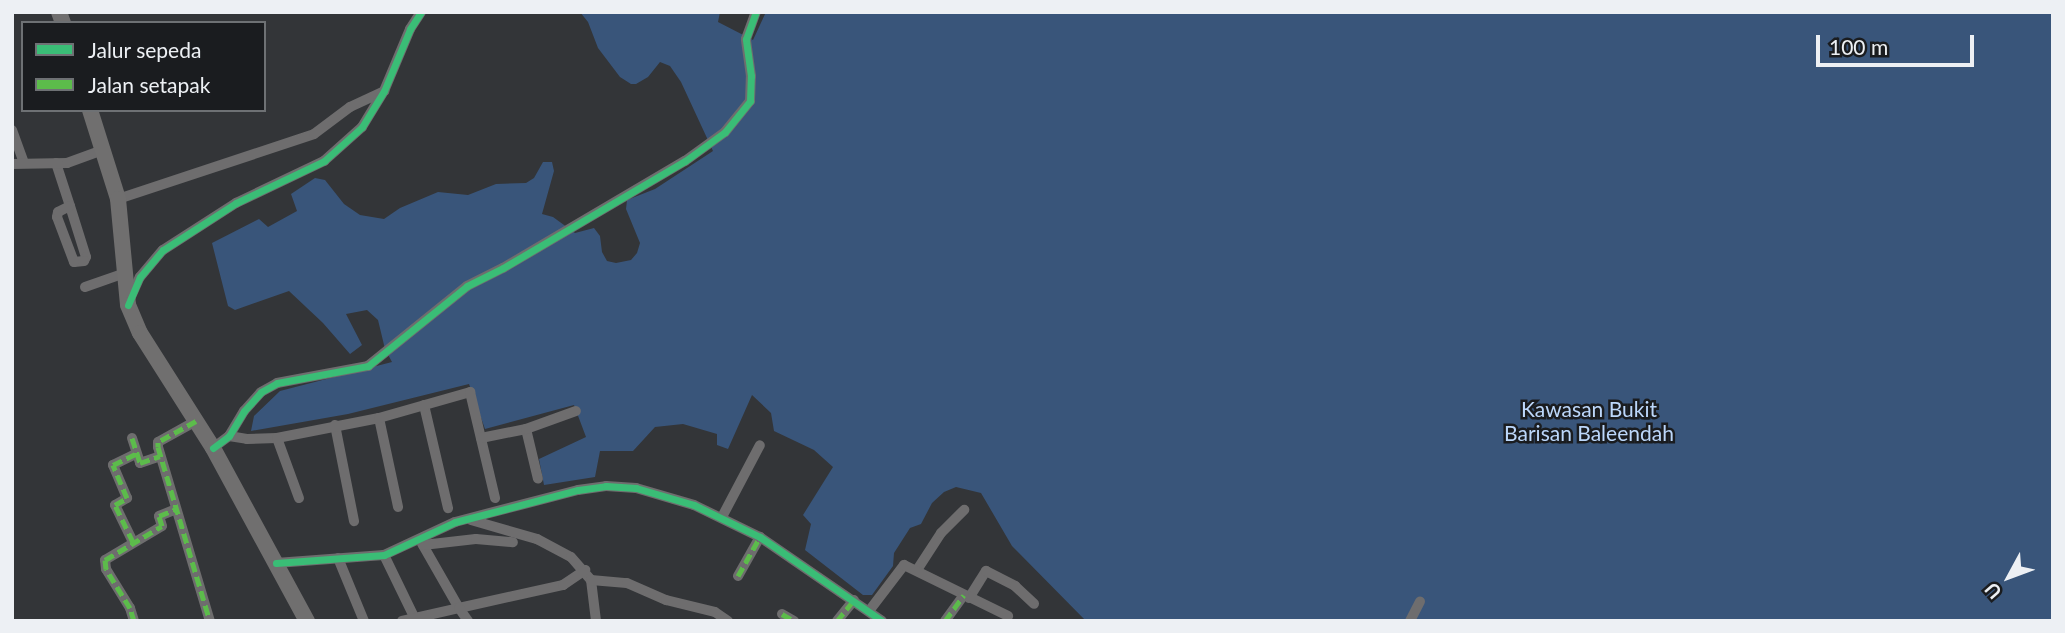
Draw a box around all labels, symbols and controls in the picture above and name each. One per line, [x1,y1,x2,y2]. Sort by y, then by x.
legend [21,21,266,112]
scale bar [1820,21,1978,65]
text: 100 m [1829,34,1888,59]
text: Jalur sepeda [88,37,201,62]
text: Jalan setapak [88,72,210,97]
park label: Kawasan Bukit Barisan Baleendah [1504,396,1674,446]
north arrow [1974,542,2044,612]
text: U [1979,578,2006,604]

